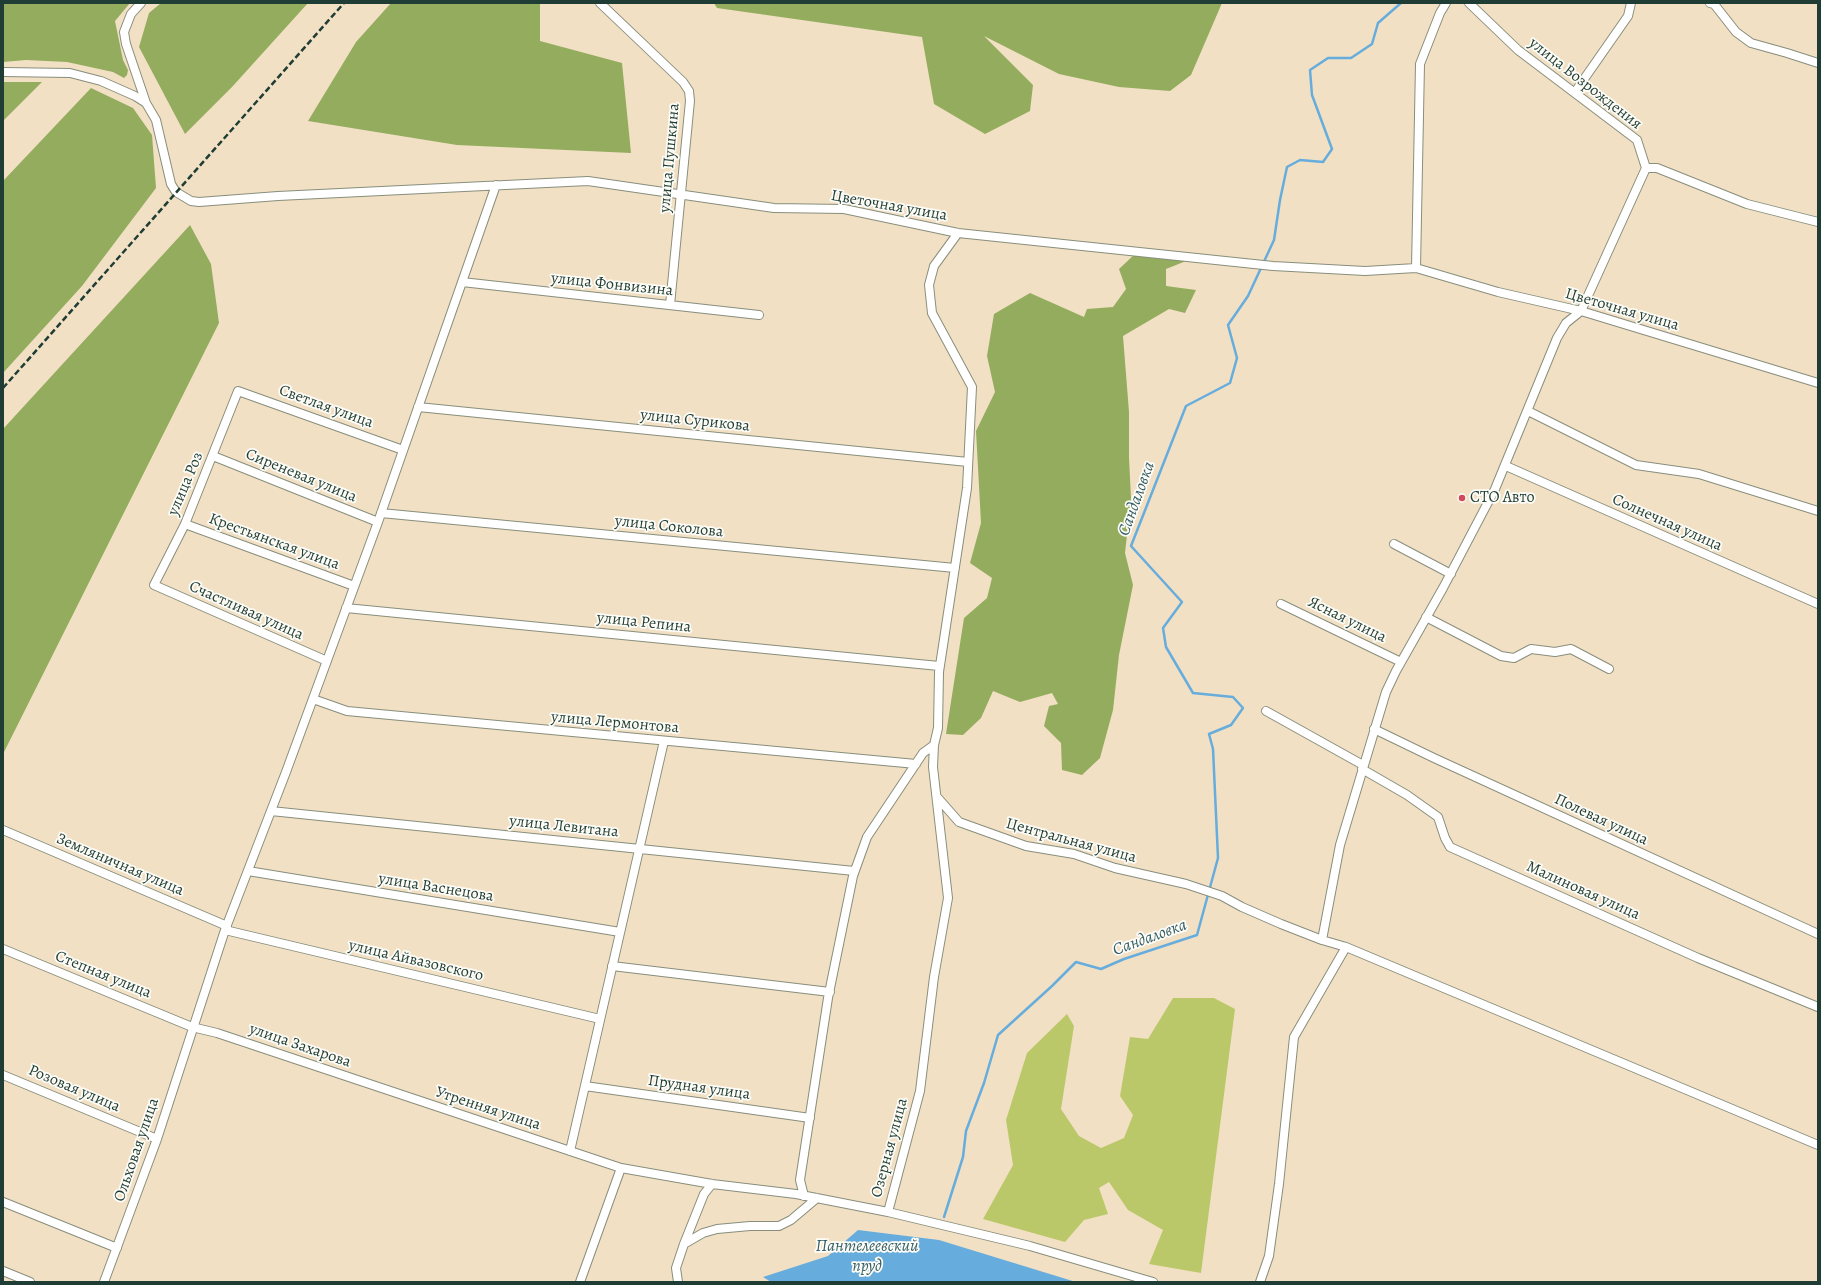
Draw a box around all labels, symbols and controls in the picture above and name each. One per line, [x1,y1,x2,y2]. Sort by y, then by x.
street label: улица Возрождения [1525,34,1645,134]
street label: улица Пушкина [656,103,684,213]
street label: Цветочная улица [829,186,949,226]
street label: улица Фонвизина [550,269,674,301]
street label: Цветочная улица [1563,285,1681,335]
street label: Светлая улица [276,381,376,433]
street label: улица Сурикова [639,406,751,436]
street label: Сиреневая улица [243,445,359,507]
street label: улица Роз [164,449,208,519]
water label: Сандаловка [1114,459,1160,539]
place label: СТО Авто [1470,488,1535,508]
street label: Солнечная улица [1609,490,1725,556]
marker: СТО Авто [1457,493,1467,503]
street label: Крестьянская улица [206,509,342,575]
street label: улица Соколова [614,512,724,542]
street label: Счастливая улица [186,577,306,645]
street label: Ясная улица [1305,593,1389,647]
street label: улица Репина [596,609,692,637]
street label: улица Лермонтова [550,708,680,738]
street label: Полевая улица [1551,790,1651,850]
street label: улица Левитана [509,812,619,842]
street label: Центральная улица [1004,814,1138,868]
street label: Земляничная улица [53,829,187,901]
street label: Малиновая улица [1523,857,1643,925]
street label: улица Васнецова [377,869,495,907]
water label: Сандаловка [1110,915,1190,961]
street label: улица Айвазовского [347,936,485,986]
street label: Степная улица [52,947,154,1003]
street label: улица Захарова [247,1020,353,1072]
street label: Розовая улица [25,1061,123,1117]
street label: Прудная улица [647,1071,751,1105]
street label: Утренняя улица [433,1083,543,1135]
street label: Ольховая улица [110,1096,164,1204]
street label: Озерная улица [868,1096,912,1200]
water label: Пантелеевский пруд [816,1237,918,1277]

